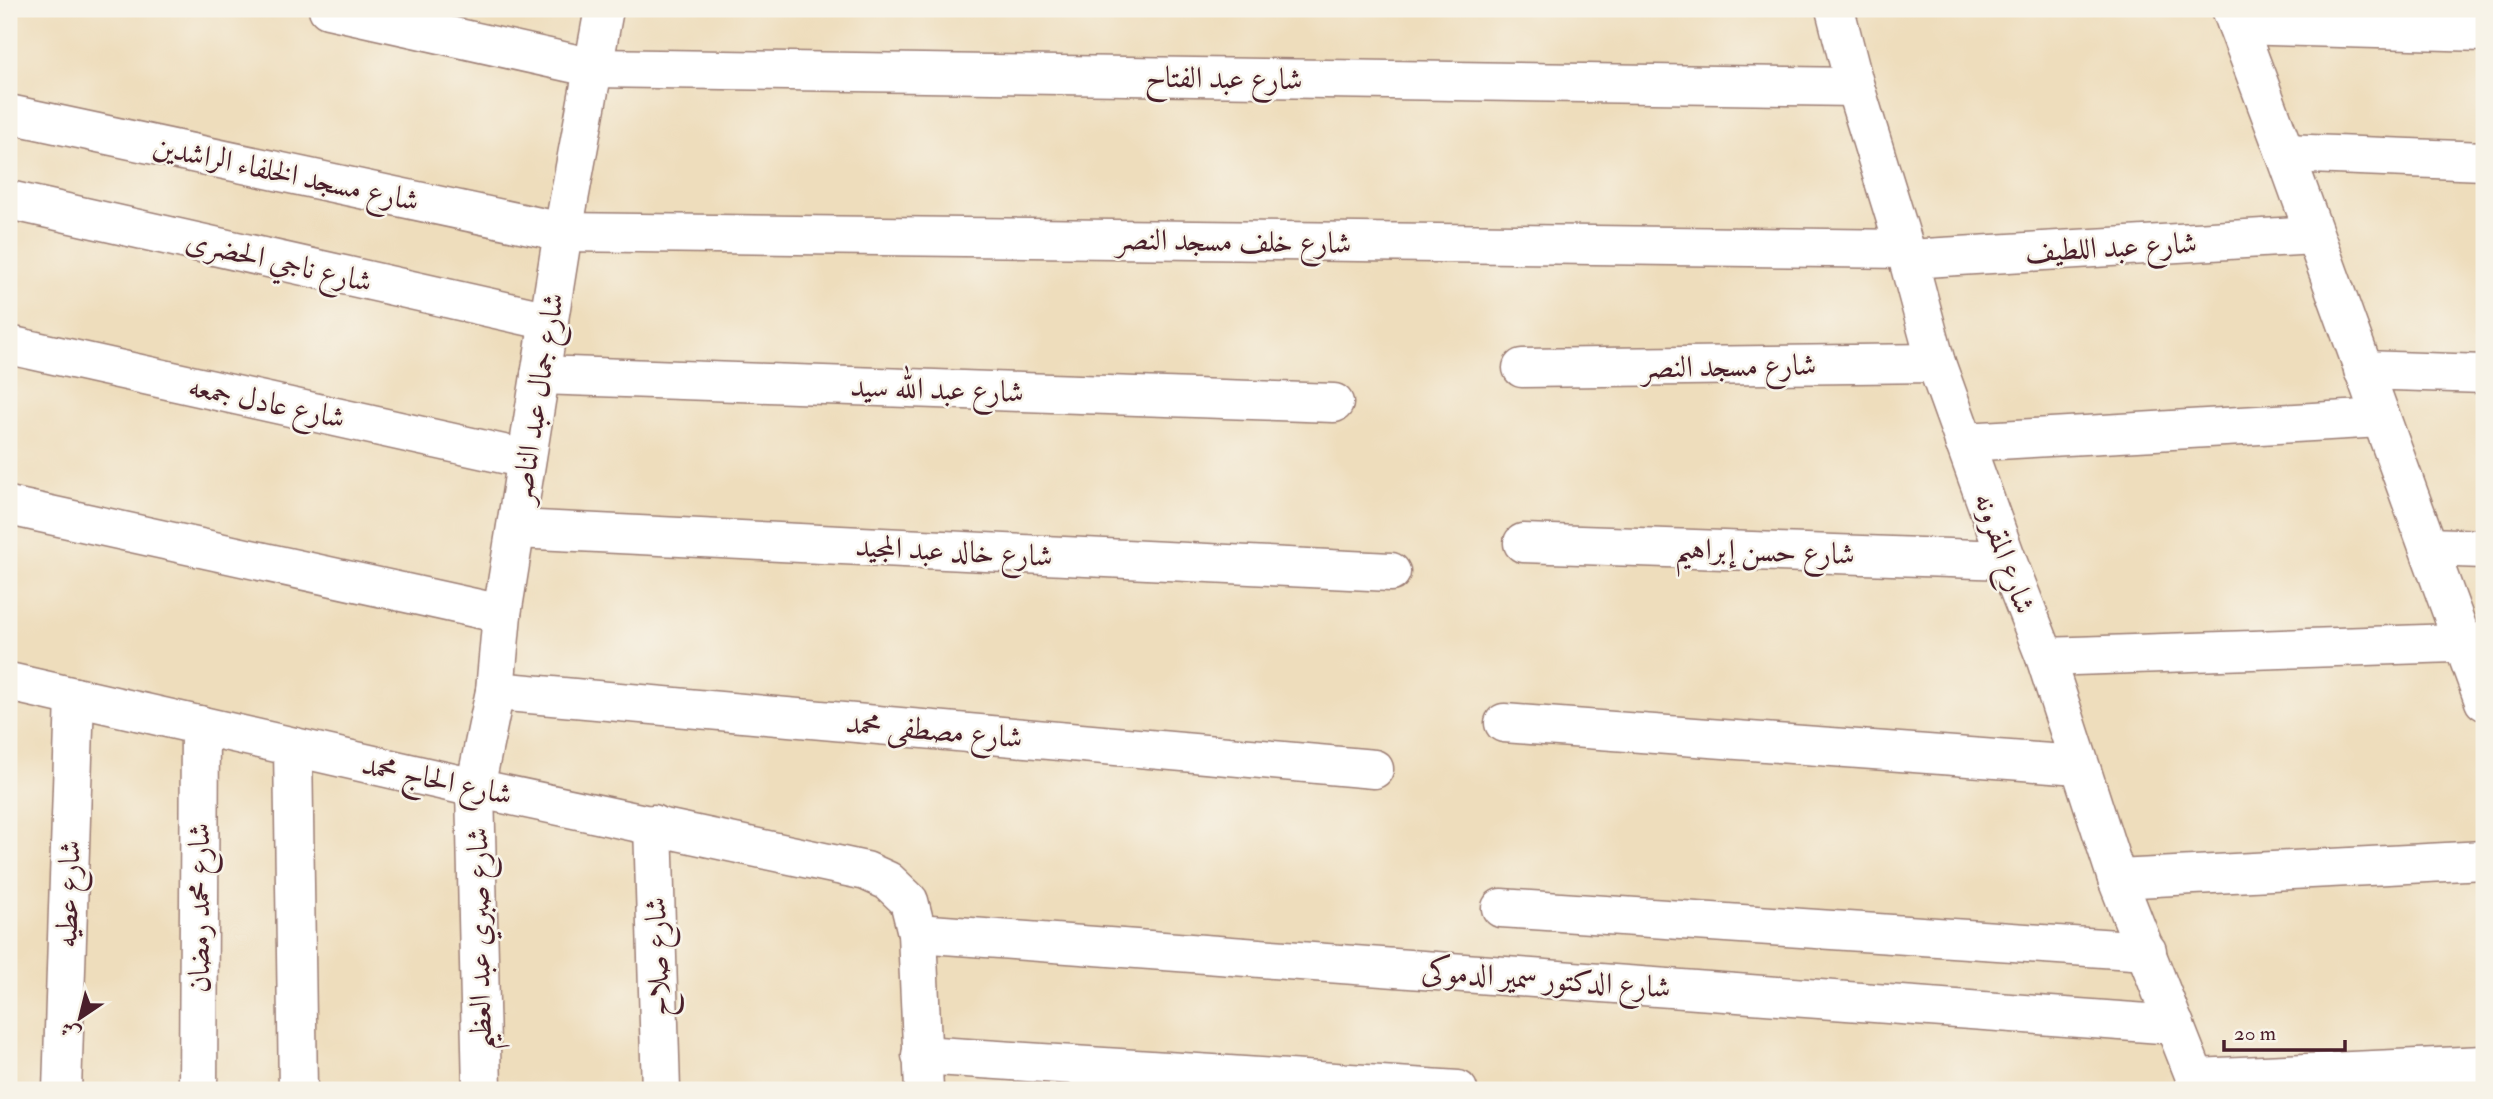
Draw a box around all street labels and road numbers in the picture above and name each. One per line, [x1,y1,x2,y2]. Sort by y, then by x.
street label: شارع عبد الفتاح [1145,59,1303,105]
street label: شارع مسجد الخلفاء الراشدين [148,127,423,226]
street label: شارع خلف مسجد النصر [1113,221,1352,268]
street label: شارع ناجي الحضرى [181,222,376,307]
street label: شارع عبد اللطيف [2024,225,2198,276]
street label: شارع جمال عبد الناصر [502,290,578,510]
street label: شارع مسجد النصر [1638,346,1817,393]
street label: شارع عبد الله سيد [849,363,1025,417]
street label: شارع عادل جمعه [184,368,349,443]
street label: شارع المقرونه [1960,488,2044,621]
street label: شارع خالد عبد المجيد [854,528,1054,581]
street label: شارع حسن إبراهيم [1674,530,1856,583]
street label: شارع مصطفى محمد [843,704,1024,763]
street label: شارع الحاج محمد [357,745,516,820]
street label: شارع محمد رمضان [181,823,224,993]
street label: شارع صبري عبد العظيم [459,827,510,1051]
street label: شارع عطيه [48,839,95,949]
street label: شارع صلاح [637,896,685,1018]
street label: شارع الدكتور سمير الدموكى [1420,951,1672,1013]

